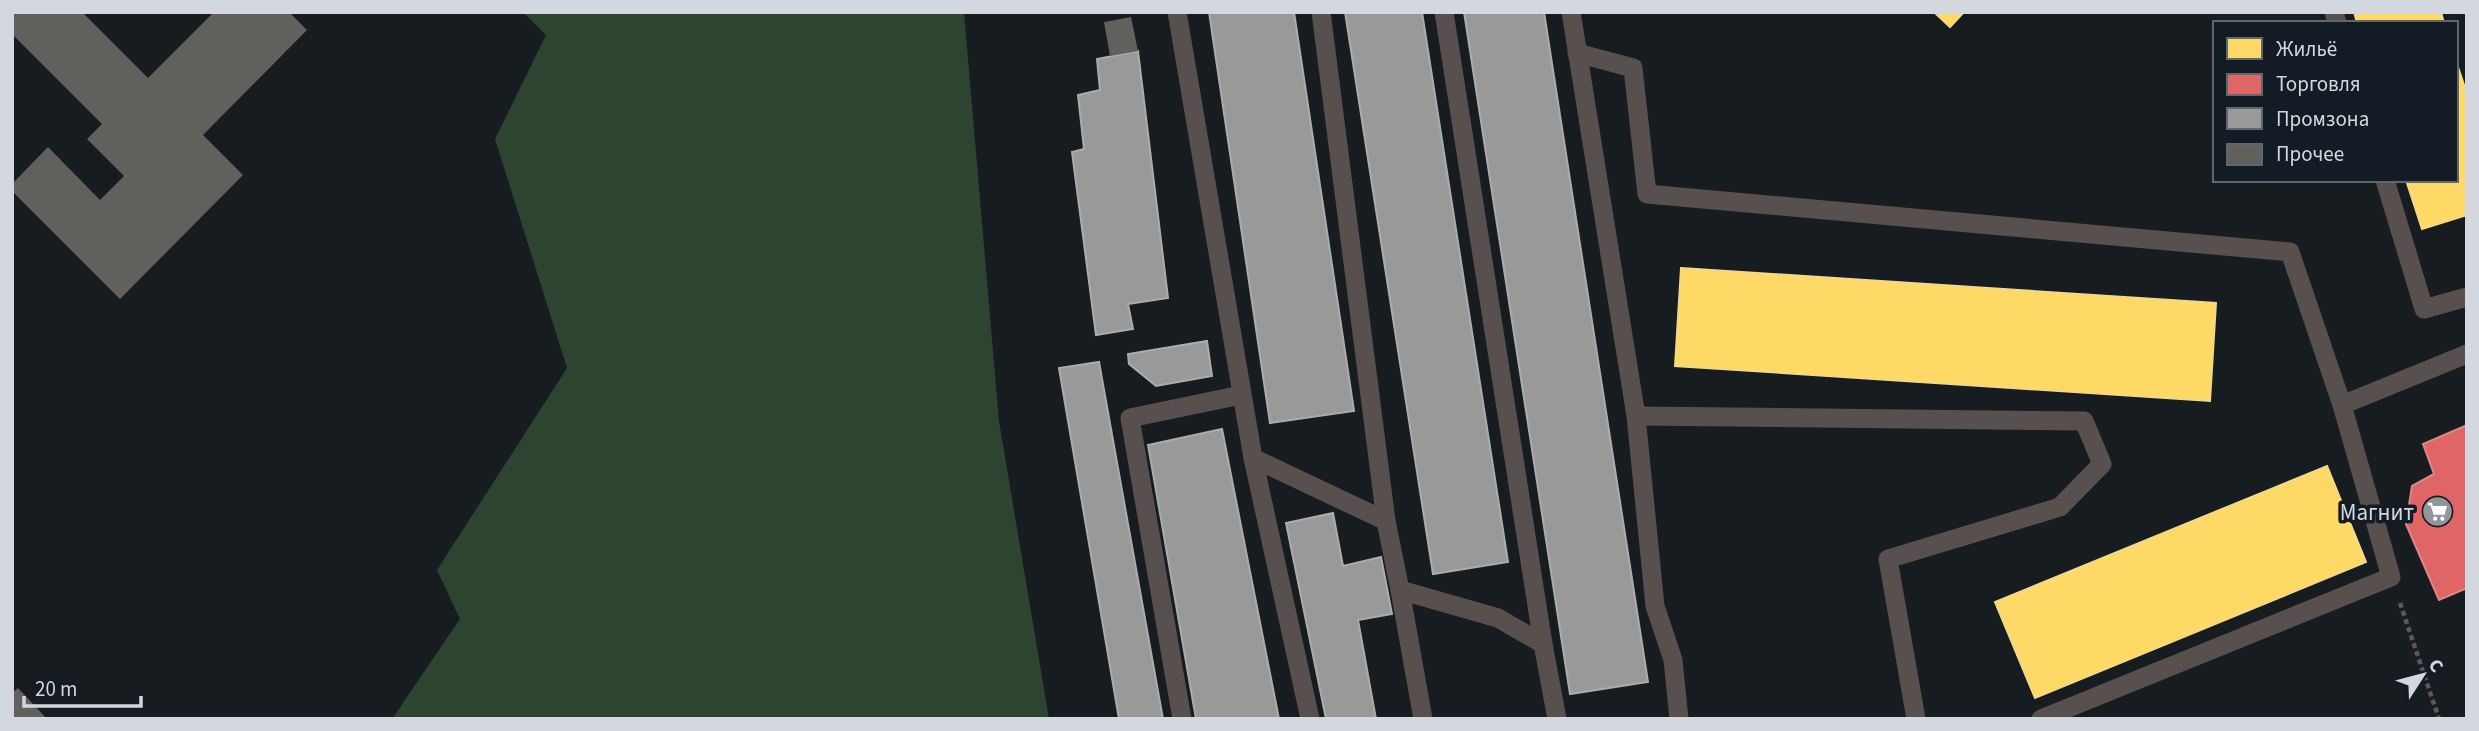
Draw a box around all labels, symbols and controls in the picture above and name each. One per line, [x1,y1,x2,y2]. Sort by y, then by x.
legend [2213,21,2458,182]
text: Жильё [2276,34,2337,64]
text: Торговля [2276,69,2361,99]
text: Промзона [2276,104,2369,134]
text: Прочее [2276,139,2344,169]
supermarket icon: Магнит [2420,495,2454,529]
place label: Магнит [2340,496,2414,529]
north arrow [2388,640,2458,710]
text: С [2421,653,2450,678]
scale bar [24,664,142,708]
text: 20 m [35,674,77,704]

